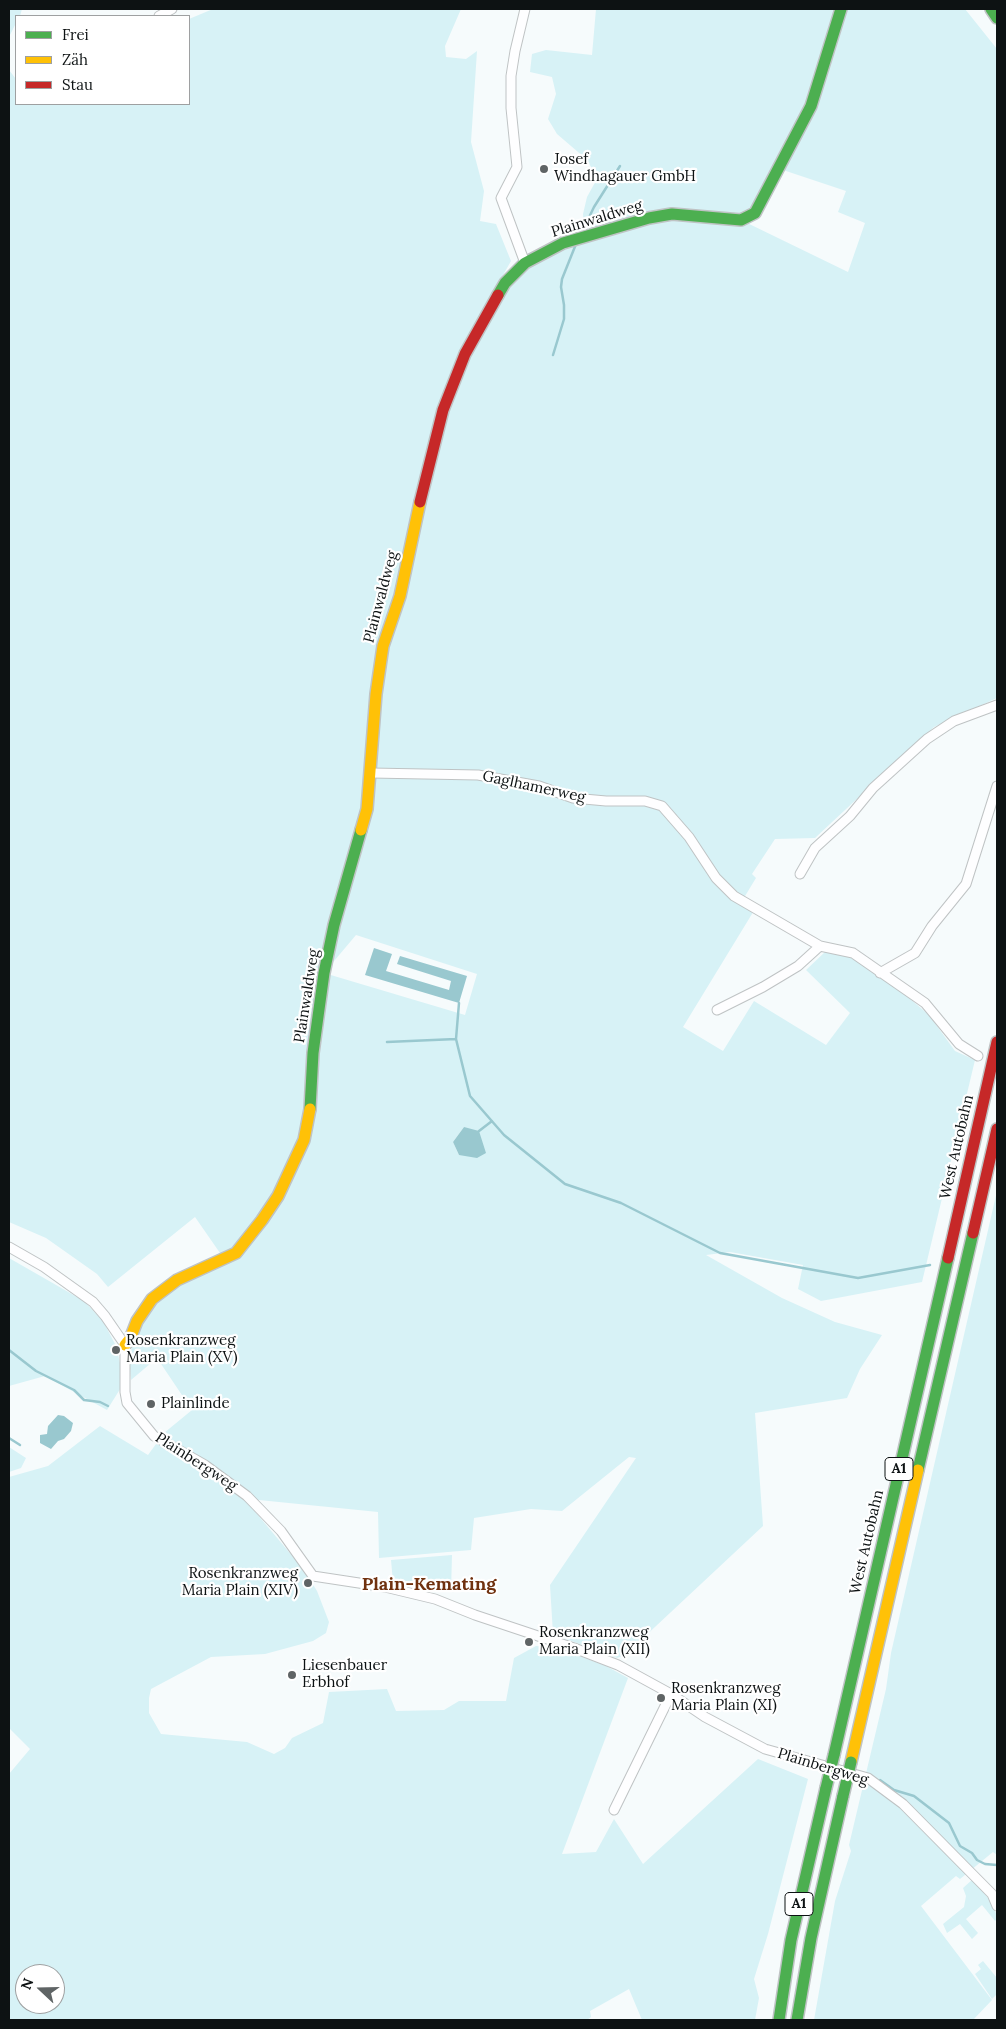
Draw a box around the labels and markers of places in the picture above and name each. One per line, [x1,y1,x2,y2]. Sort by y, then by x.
place label: Josef Windhagauer GmbH [554,151,696,186]
marker: Josef Windhagauer GmbH [538,163,550,175]
place label: Rosenkranzweg Maria Plain (XV) [126,1332,238,1367]
marker: Rosenkranzweg Maria Plain (XV) [110,1344,122,1356]
place label: Plainlinde [161,1395,230,1413]
marker: Plainlinde [145,1398,157,1410]
place label: Rosenkranzweg Maria Plain (XIV) [182,1565,298,1600]
marker: Rosenkranzweg Maria Plain (XIV) [302,1577,314,1589]
place label: Rosenkranzweg Maria Plain (XII) [539,1624,650,1659]
marker: Rosenkranzweg Maria Plain (XII) [523,1636,535,1648]
place label: Liesenbauer Erbhof [302,1657,387,1692]
marker: Liesenbauer Erbhof [286,1669,298,1681]
place label: Rosenkranzweg Maria Plain (XI) [671,1680,780,1715]
marker: Rosenkranzweg Maria Plain (XI) [655,1692,667,1704]

